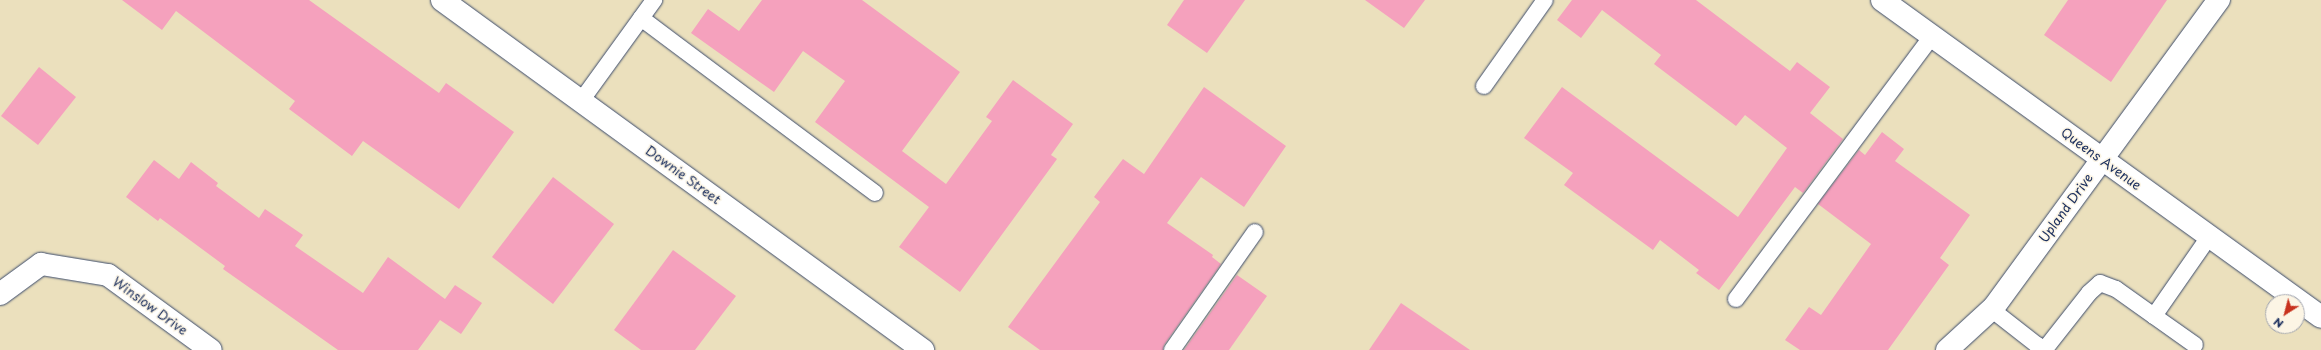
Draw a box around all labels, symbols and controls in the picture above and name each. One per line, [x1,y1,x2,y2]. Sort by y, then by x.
street label: Queens Avenue [2058,125,2144,193]
street label: Downie Street [642,142,724,208]
street label: Upland Drive [2036,170,2096,246]
street label: Winslow Drive [109,273,191,339]
north arrow [2265,294,2305,334]
text: N [2270,314,2287,333]

